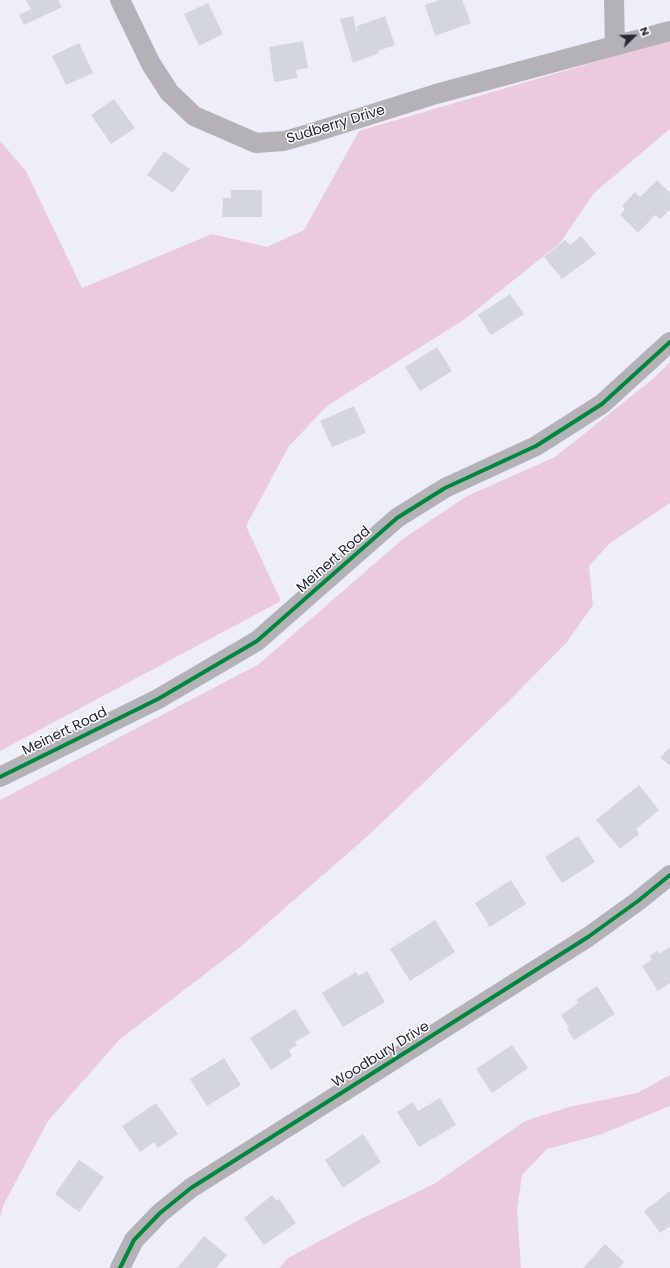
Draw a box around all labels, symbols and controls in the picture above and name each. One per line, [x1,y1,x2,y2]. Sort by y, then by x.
north arrow [614,16,654,56]
text: N [636,24,654,38]
street label: Sudberry Drive [285,102,387,148]
street label: Meinert Road [294,523,374,597]
street label: Meinert Road [20,704,110,760]
street label: Woodbury Drive [329,1018,433,1092]

